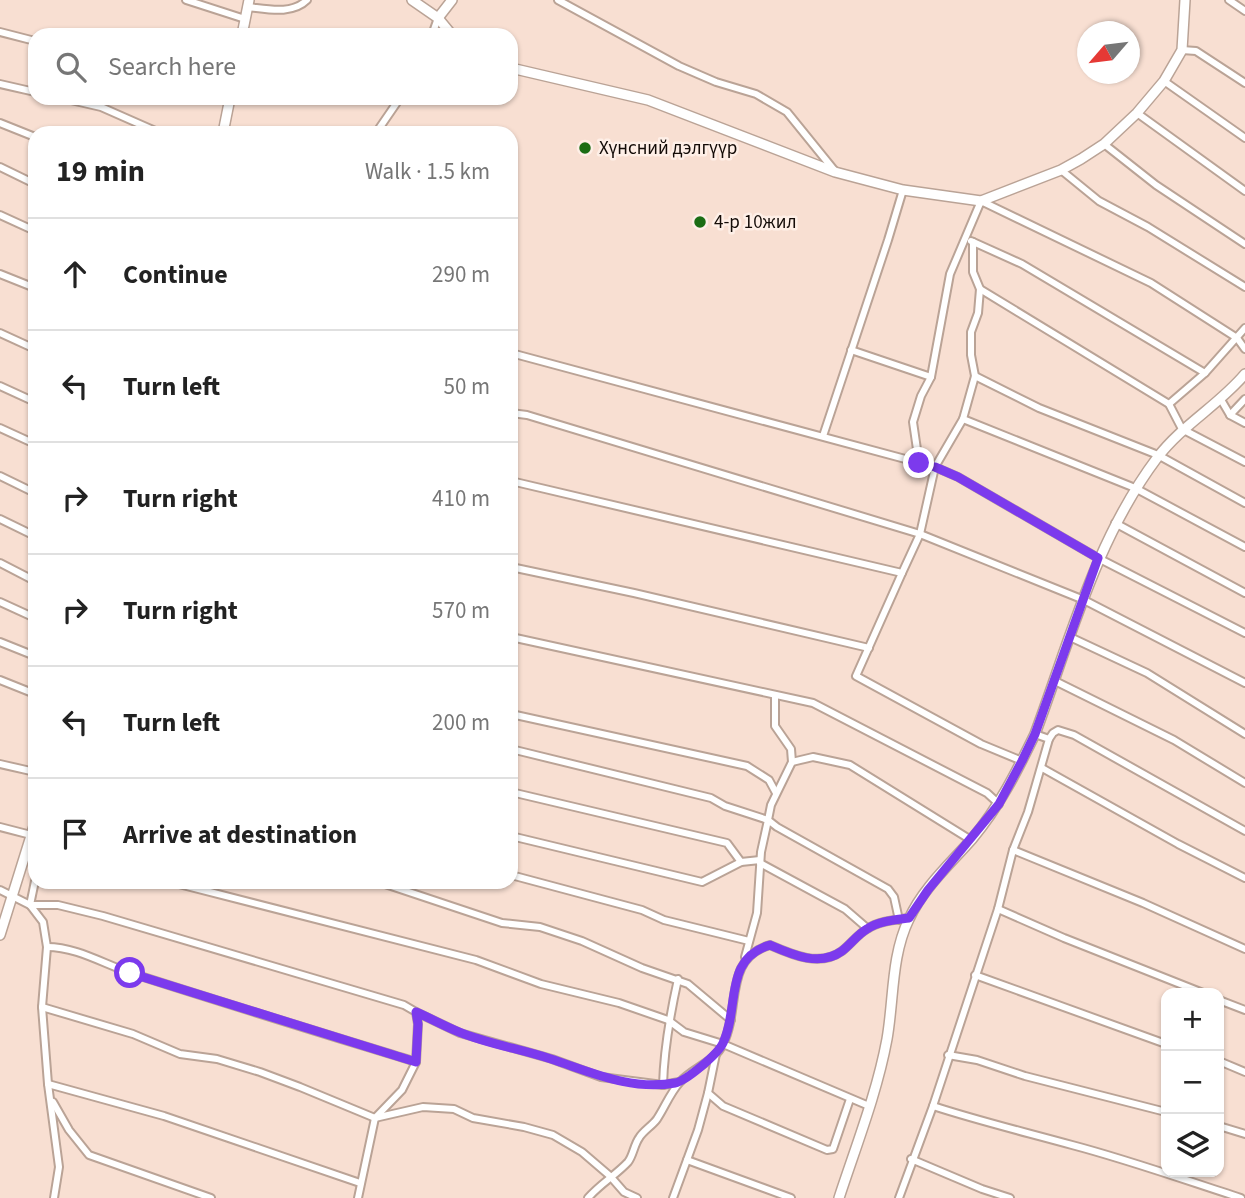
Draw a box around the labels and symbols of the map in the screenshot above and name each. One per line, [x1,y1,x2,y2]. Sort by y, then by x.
north arrow [1077,21,1140,84]
place label: Хүнсний дэлгүүр [599,135,737,162]
marker: Хүнсний дэлгүүр [577,140,593,156]
place label: 4-р 10жил [714,209,796,236]
marker: 4-р 10жил [692,214,708,230]
route end [903,447,934,478]
route start [114,957,145,988]

